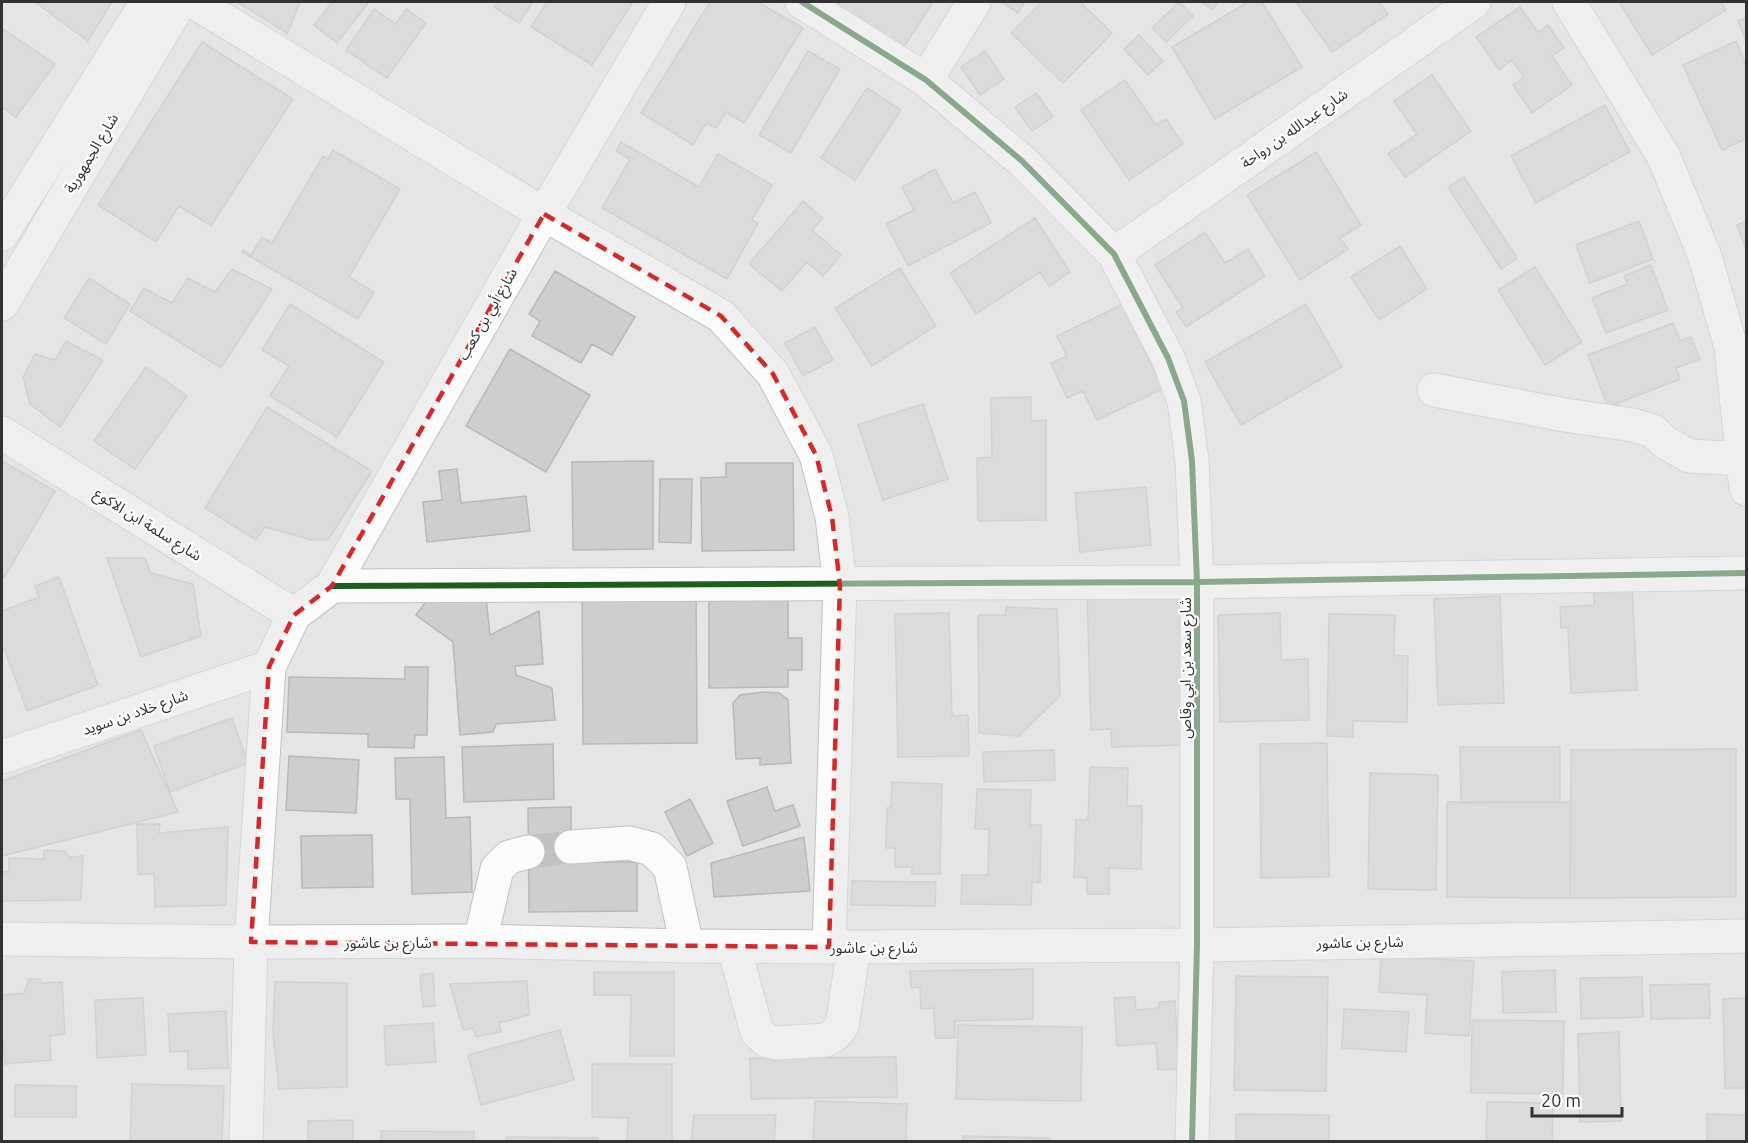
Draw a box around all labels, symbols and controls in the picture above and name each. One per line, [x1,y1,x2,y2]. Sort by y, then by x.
street label: شارع عبدالله بن رواحة [1237,85,1353,174]
street label: شارع الجمهورية [61,110,125,198]
street label: شارع أبي بن كعب [454,265,524,365]
street label: شارع سلمة ابن الاكوع [89,484,205,567]
street label: شارع سعد بن ابي وقاص [1177,597,1198,739]
street label: شارع خلاد بن سويد [80,686,192,742]
street label: شارع بن عاشور [1315,933,1404,955]
street label: شارع بن عاشور [343,934,432,955]
street label: شارع بن عاشور [829,939,918,960]
scale bar [1532,1080,1622,1118]
text: 20 m [1541,1090,1581,1110]

